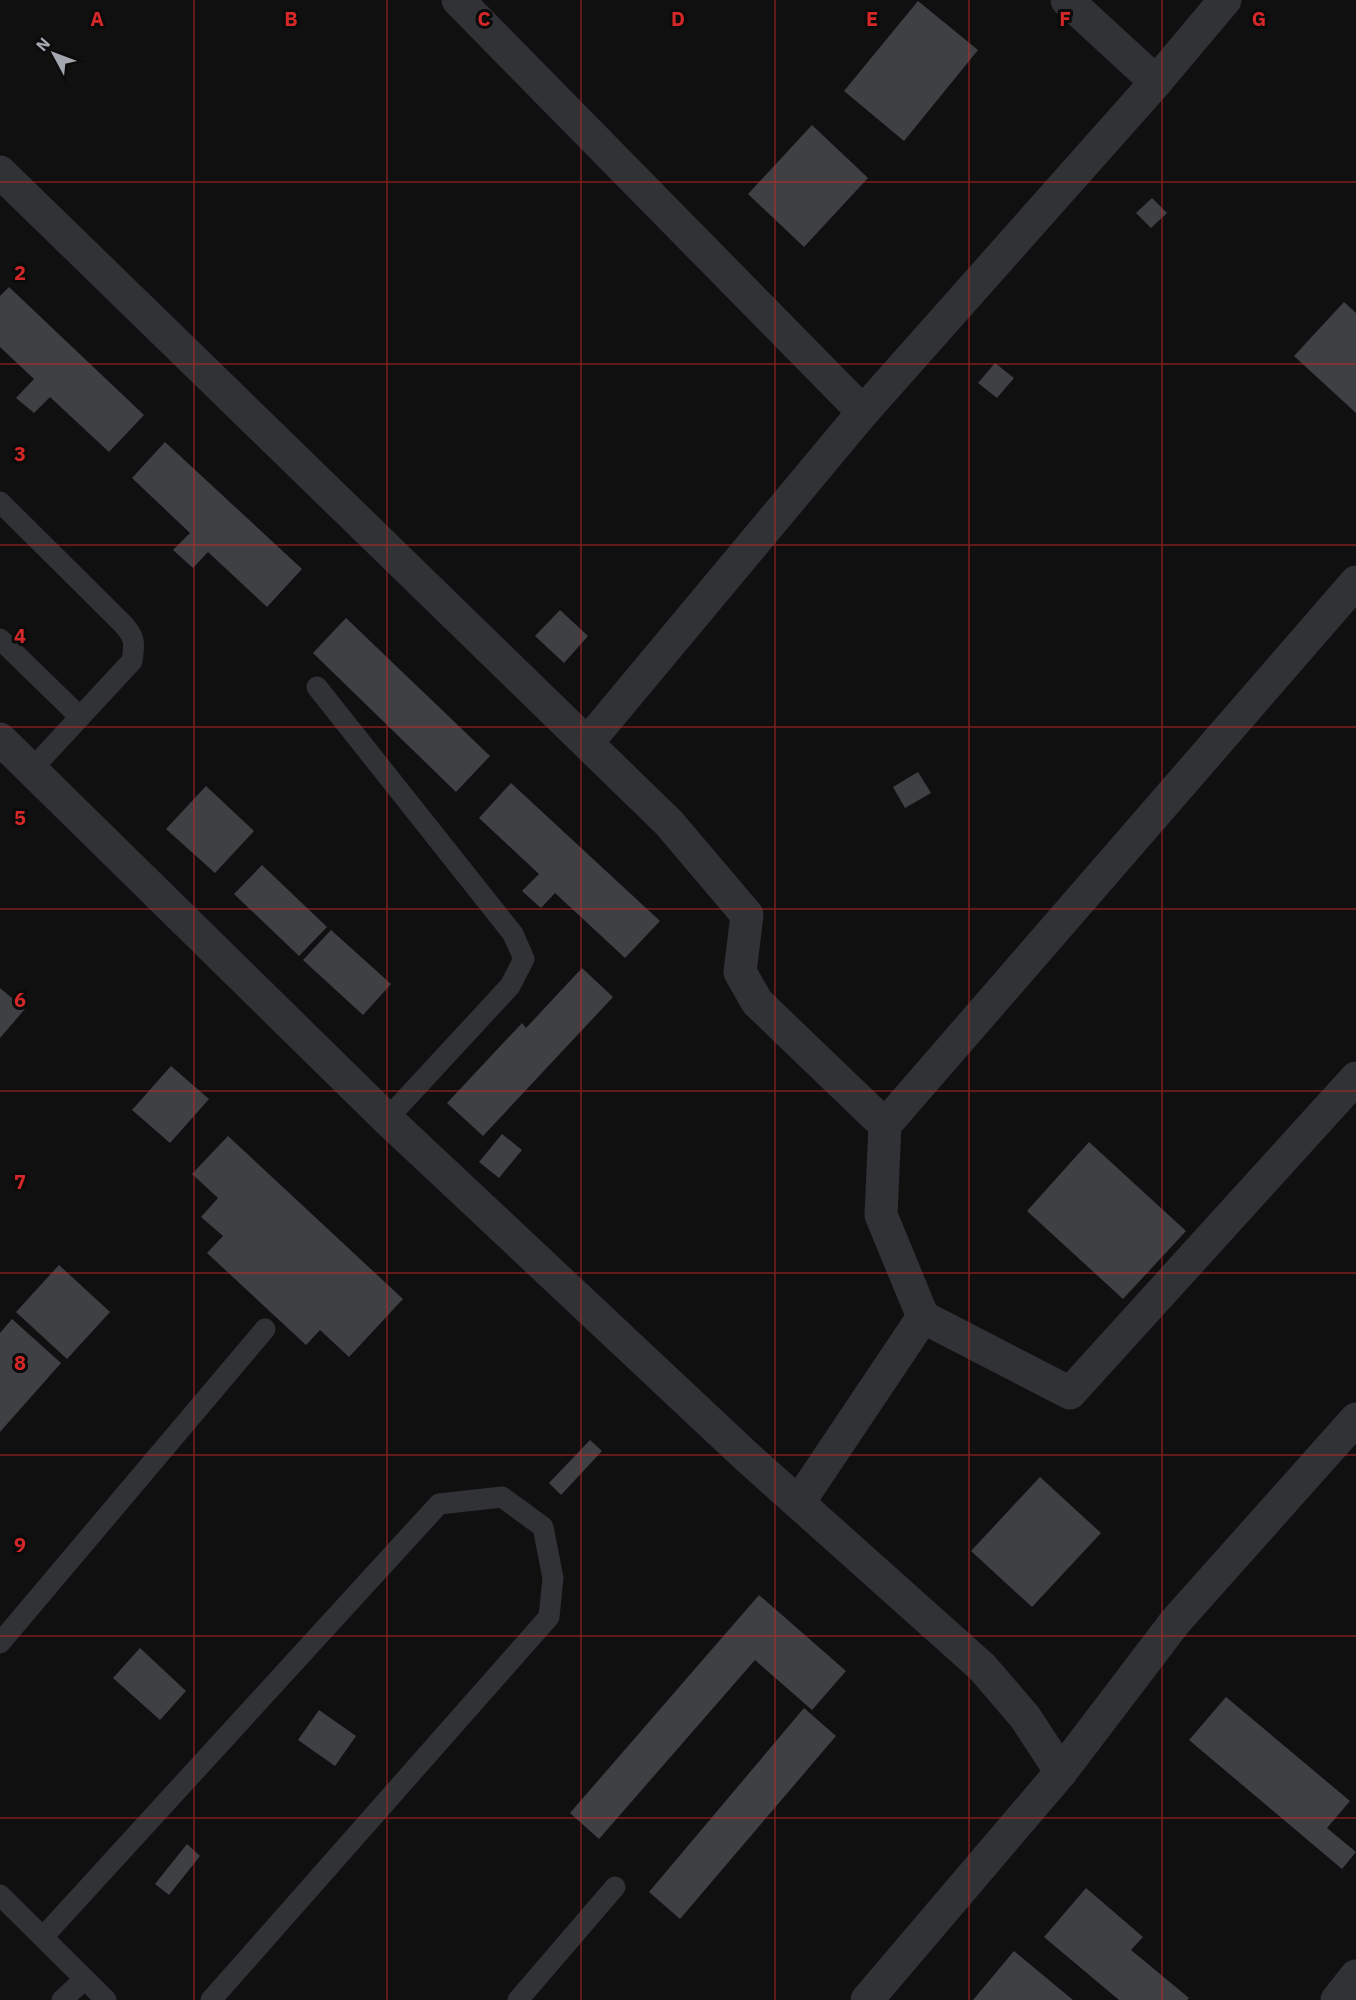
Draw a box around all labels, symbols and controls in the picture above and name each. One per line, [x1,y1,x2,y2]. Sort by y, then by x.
text: A [90,5,104,32]
text: B [284,5,298,32]
text: C [477,5,491,32]
text: D [671,5,685,32]
text: E [866,5,878,32]
text: F [1059,5,1071,32]
text: G [1252,5,1266,32]
north arrow [24,24,84,84]
text: N [31,33,54,55]
text: 2 [14,259,26,286]
text: 3 [14,440,26,467]
text: 4 [14,622,26,649]
text: 5 [14,804,26,831]
text: 6 [14,986,26,1013]
text: 7 [14,1168,26,1195]
text: 8 [14,1349,26,1376]
text: 9 [14,1531,26,1558]

